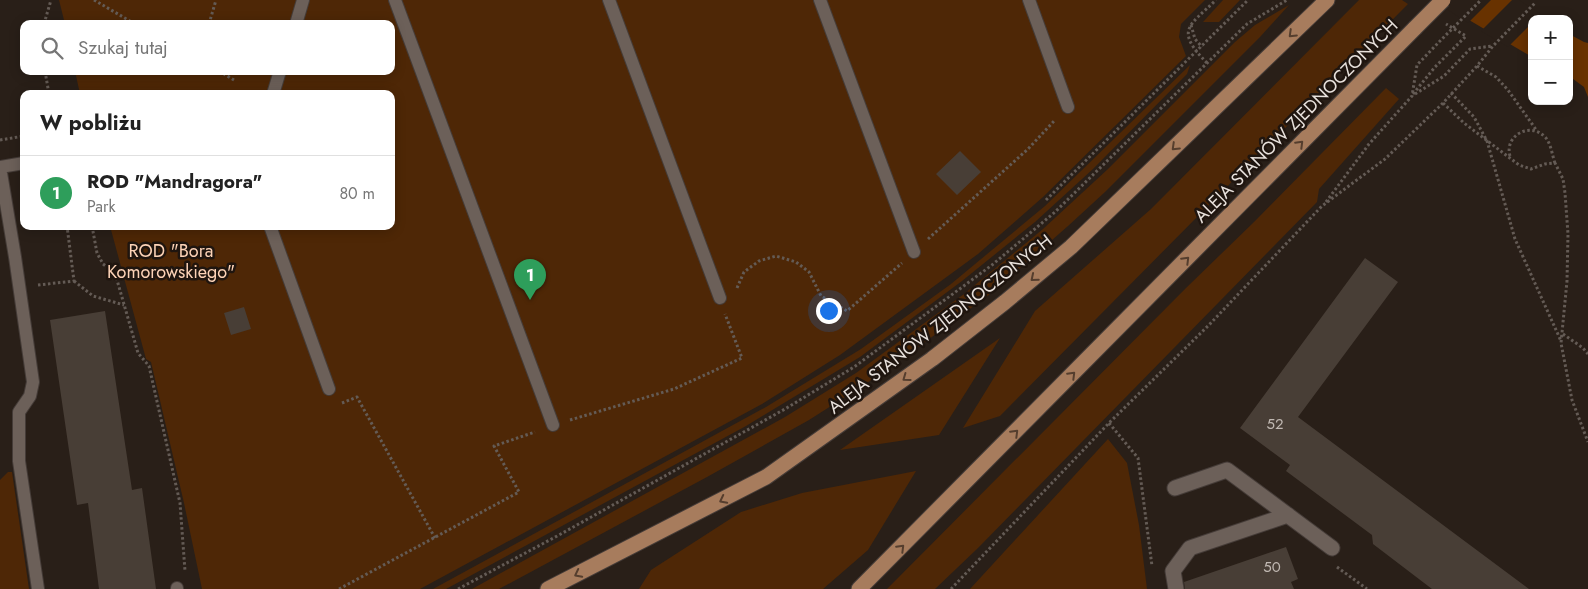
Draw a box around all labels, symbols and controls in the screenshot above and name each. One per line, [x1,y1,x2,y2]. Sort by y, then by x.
street label: ALEJA STANÓW ZJEDNOCZONYCH [1188,13,1404,229]
map controls [1528,15,1573,105]
button: + [1528,15,1573,60]
search box [20,20,395,75]
one-way arrow [1288,28,1297,37]
icon: search [38,34,66,62]
text: Szukaj tutaj [78,34,168,61]
button: − [1528,60,1573,105]
text: W pobliżu [40,108,141,138]
one-way arrow [1171,141,1180,150]
one-way arrow [1294,141,1303,150]
text: ROD "Mandragora" [87,168,262,195]
text: 1 [52,182,60,205]
text: 80 m [339,182,375,205]
text: Park [87,195,116,218]
street label: ALEJA STANÓW ZJEDNOCZONYCH [822,228,1058,420]
park label: ROD "Bora Komorowskiego" [107,238,235,285]
one-way arrow [1180,256,1189,265]
pin: 1 [514,259,546,300]
one-way arrow [1030,273,1039,282]
your location [816,298,842,324]
one-way arrow [902,372,912,381]
one-way arrow [1066,372,1075,381]
house number: 52 [1267,413,1284,435]
one-way arrow [1009,429,1018,438]
one-way arrow [719,494,728,504]
one-way arrow [895,545,904,554]
house number: 50 [1263,556,1281,578]
one-way arrow [574,568,583,578]

